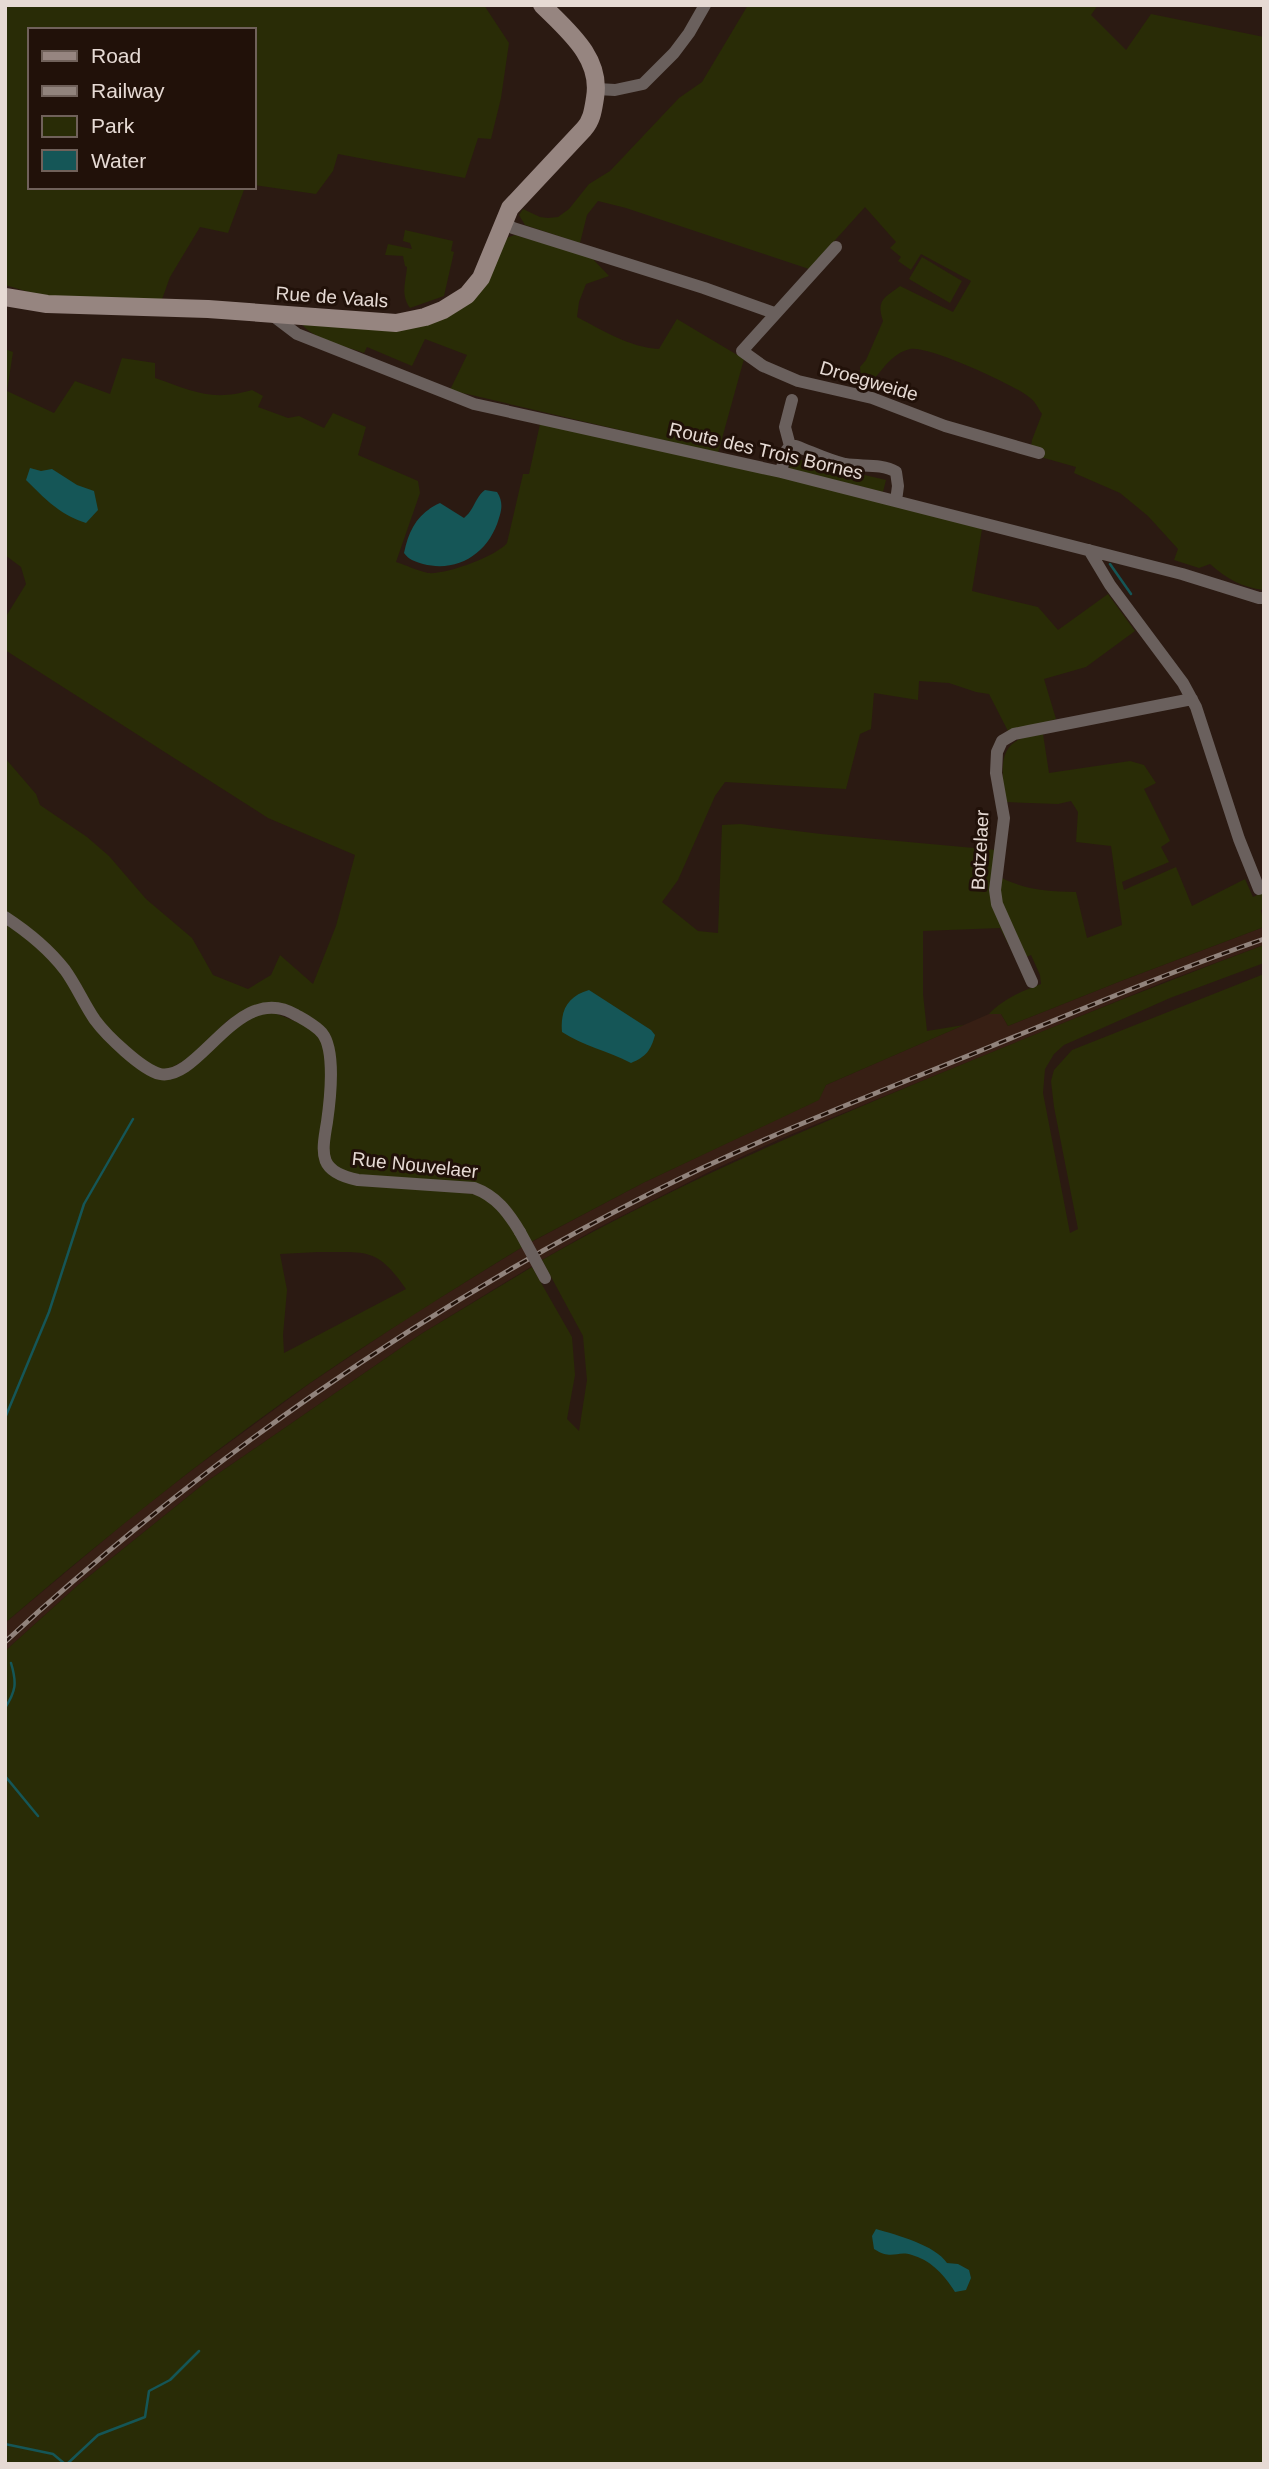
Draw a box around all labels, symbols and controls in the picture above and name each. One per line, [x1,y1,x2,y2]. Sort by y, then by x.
legend [28,28,256,189]
text: Road [91,44,141,67]
text: Railway [91,79,165,102]
text: Park [91,114,135,137]
text: Water [91,149,146,172]
street label: Rue de Vaals [275,283,389,311]
street label: Droegweide [817,357,921,405]
street label: Route des Trois Bornes [667,418,865,484]
street label: Botzelaer [967,809,993,891]
street label: Rue Nouvelaer [351,1148,480,1182]

